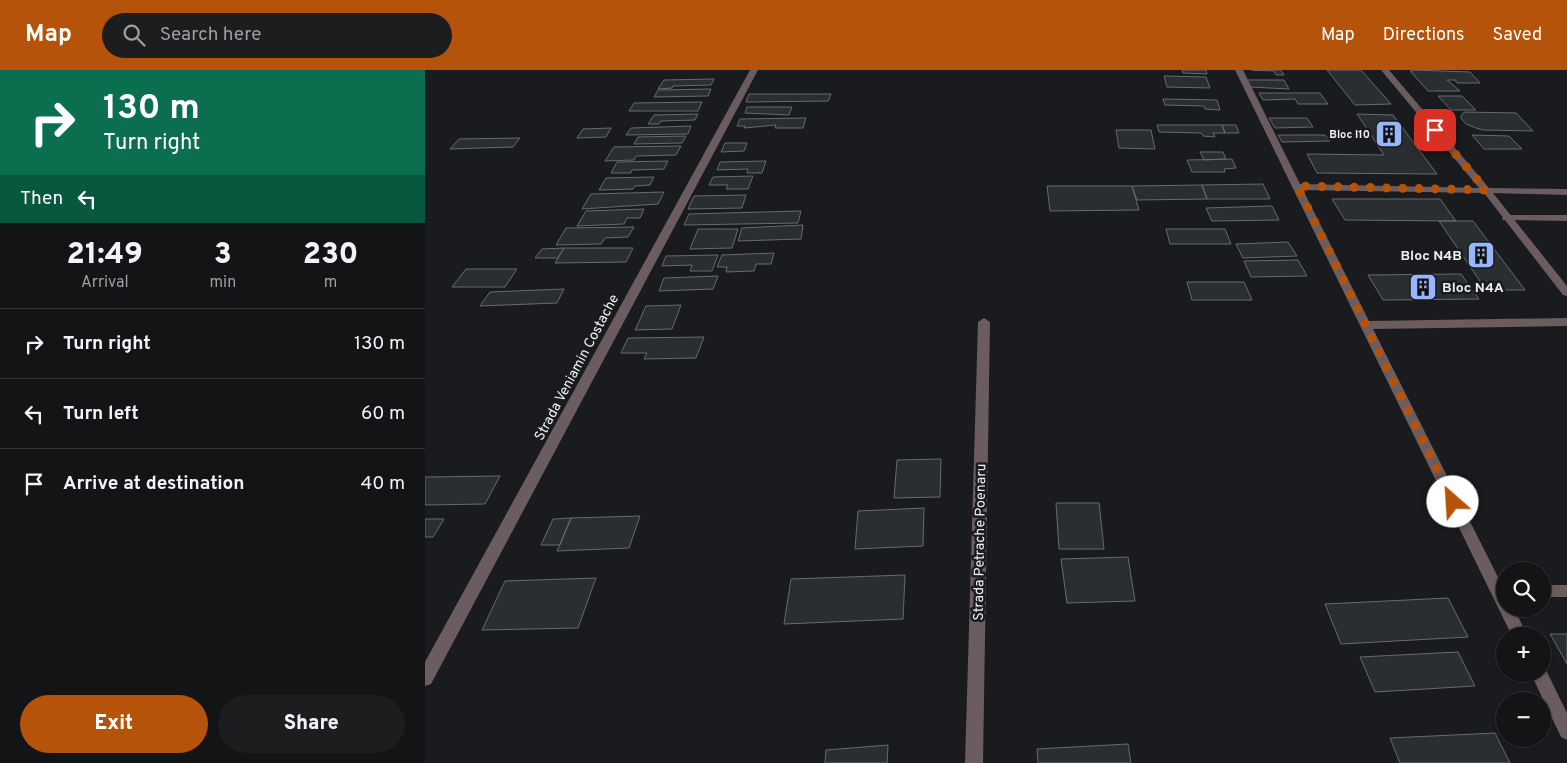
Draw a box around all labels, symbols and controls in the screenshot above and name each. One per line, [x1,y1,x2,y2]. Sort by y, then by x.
search box [102,13,452,58]
text: Map [25,20,72,50]
icon: search [120,21,148,49]
text: Search here [160,23,261,47]
text: Map [1321,24,1355,47]
text: Directions [1383,24,1465,47]
text: Saved [1493,24,1542,47]
text: 130 m [103,87,200,131]
icon: right [20,90,85,155]
pin [1414,109,1456,151]
icon: arrive [1421,116,1449,144]
building icon: Bloc I10 [1374,119,1404,149]
place label: Bloc I10 [1329,128,1370,142]
text: Turn right [103,130,200,157]
icon: left [73,185,101,213]
text: Then [20,187,63,211]
text: 21:49 [67,237,143,274]
text: 3 [214,237,232,274]
text: 230 [303,237,358,274]
building icon: Bloc N4B [1466,240,1496,270]
place label: Bloc N4B [1400,248,1462,265]
building icon: Bloc N4A [1408,272,1438,302]
text: Arrival [81,273,129,293]
text: min [210,273,236,293]
text: m [324,273,337,293]
place label: Bloc N4A [1442,280,1504,297]
street label: Strada Veniamin Costache [531,292,623,444]
icon: right [20,330,48,358]
text: Turn right [63,332,151,356]
text: 130 m [354,332,405,356]
icon: left [20,400,48,428]
text: Turn left [63,402,139,426]
text: 60 m [361,402,405,426]
street label: Strada Petrache Poenaru [971,463,990,621]
icon: arrive [20,470,48,498]
text: Arrive at destination [63,472,244,496]
text: 40 m [360,472,405,496]
position arrow [1426,475,1478,527]
map controls [1496,562,1551,747]
button: search [1496,562,1551,617]
button: + [1496,627,1551,682]
button: − [1496,692,1551,747]
button: Exit [20,695,208,753]
button: Share [218,695,405,753]

